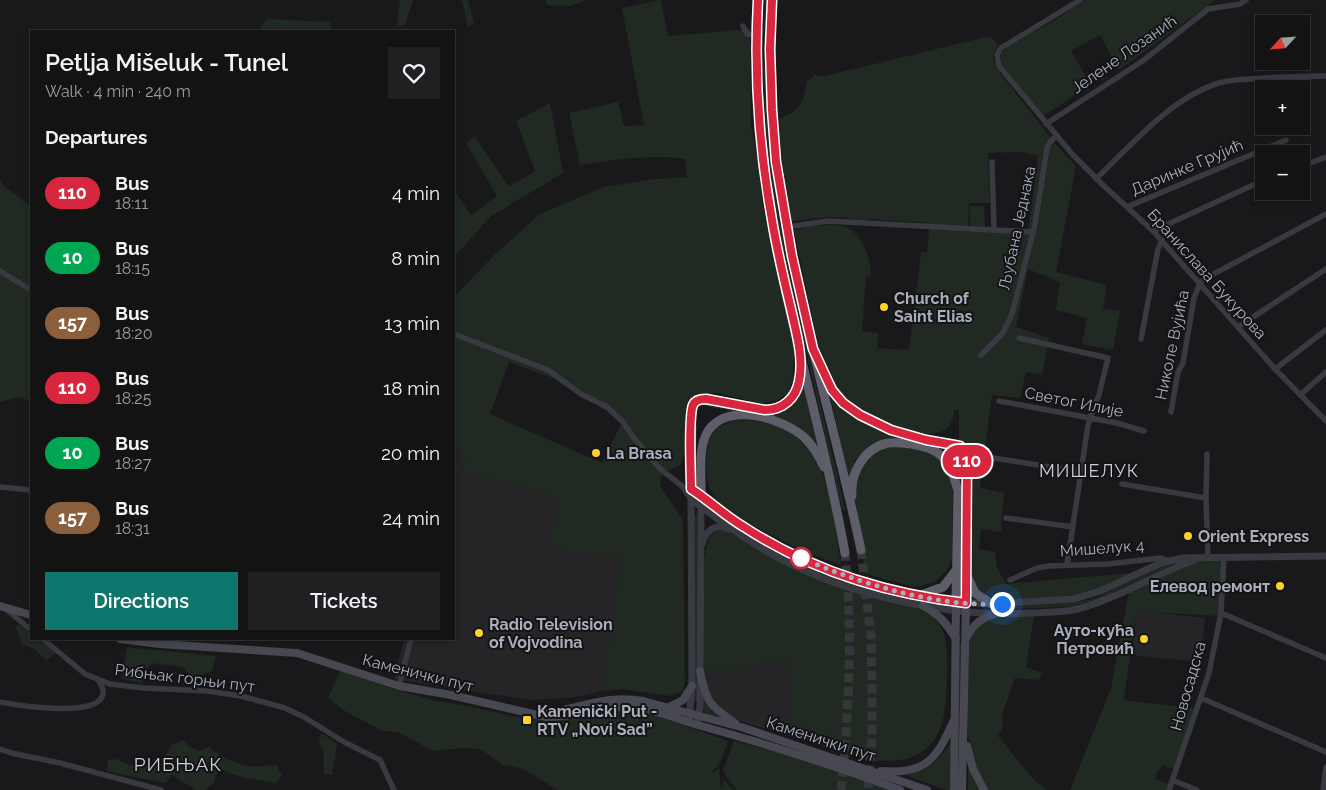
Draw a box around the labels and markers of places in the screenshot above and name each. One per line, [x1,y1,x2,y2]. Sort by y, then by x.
place label: Church of Saint Elias [894,289,973,326]
marker: Church of Saint Elias [878,301,890,313]
place label: La Brasa [606,444,672,463]
marker: La Brasa [590,447,602,459]
place label: Orient Express [1198,527,1309,546]
marker: Orient Express [1182,530,1194,542]
unlabelled marker [790,547,812,569]
place label: Елевод ремонт [1150,577,1270,596]
marker: Елевод ремонт [1274,580,1286,592]
place label: Radio Television of Vojvodina [489,615,613,652]
place label: Ауто-кућа Петровић [1054,621,1134,658]
marker: Radio Television of Vojvodina [473,627,485,639]
marker: Ауто-кућа Петровић [1138,633,1150,645]
place label: Kamenički Put - RTV „Novi Sad” [537,702,657,739]
marker: Kamenički Put - RTV „Novi Sad” [521,714,533,726]

